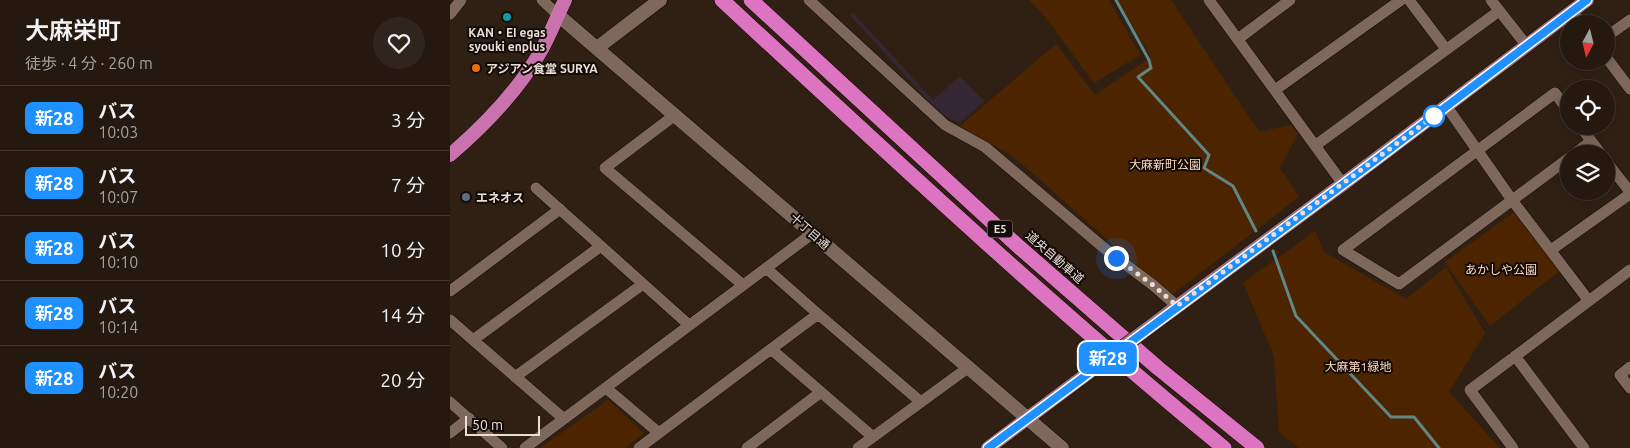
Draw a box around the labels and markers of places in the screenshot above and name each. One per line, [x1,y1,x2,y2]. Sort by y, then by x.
marker: KAN・EI egas syouki enplus [501,11,513,23]
place label: KAN・EI egas syouki enplus [468,26,546,53]
marker: アジアン食堂 SURYA [470,62,482,74]
place label: アジアン食堂 SURYA [486,62,598,75]
unlabelled marker [1423,105,1445,127]
marker: エネオス [460,191,472,203]
place label: エネオス [476,191,524,204]

